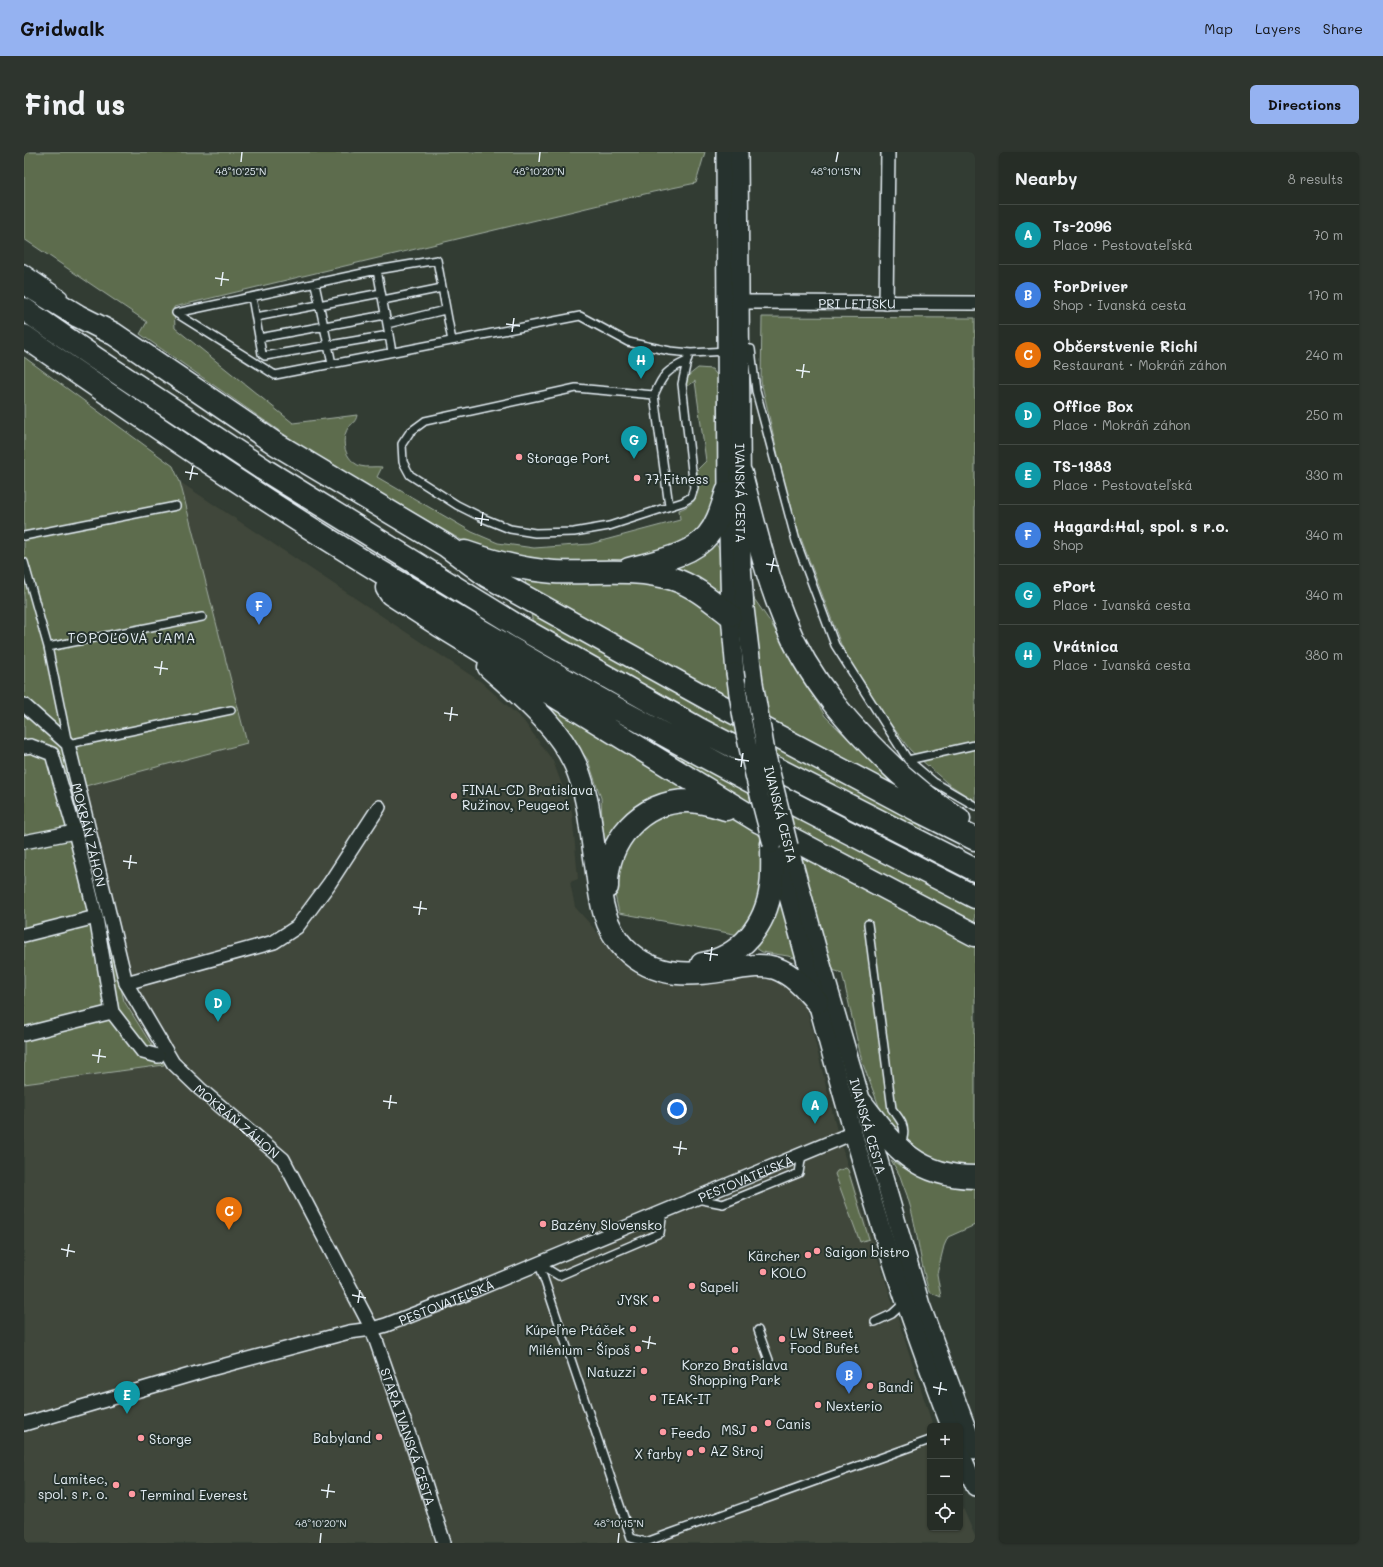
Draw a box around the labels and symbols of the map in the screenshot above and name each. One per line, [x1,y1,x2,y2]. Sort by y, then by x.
text: 48°10'25"N [216,164,266,178]
text: 48°10'20"N [513,164,565,178]
text: 48°10'15"N [811,164,861,178]
street label: PRI LETISKU [818,294,896,311]
pin: H [628,346,654,379]
pin: G [621,426,647,459]
street label: IVANSKÁ CESTA [733,443,750,543]
place label: Storage Port [527,449,610,466]
marker: Storage Port [514,452,524,462]
place label: 77 Fitness [645,470,708,487]
marker: 77 Fitness [632,473,642,483]
pin: F [246,592,272,625]
district label: TOPOĽOVÁ JAMA [68,628,196,647]
street label: IVANSKÁ CESTA [761,764,801,864]
street label: MOKRÁŇ ZÁHON [69,781,111,888]
place label: FINAL-CD Bratislava Ružinov, Peugeot [462,781,593,813]
marker: FINAL-CD Bratislava Ružinov, Peugeot [449,791,459,801]
pin: D [205,989,231,1022]
street label: IVANSKÁ CESTA [847,1076,891,1176]
street label: MOKRÁŇ ZÁHON [191,1080,284,1161]
pin: A [802,1091,828,1124]
your location [667,1099,687,1119]
street label: PESTOVATEĽSKÁ [695,1150,796,1205]
pin: C [216,1197,242,1230]
place label: Bazény Slovensko [551,1216,662,1233]
marker: Bazény Slovensko [538,1219,548,1229]
place label: Saigon bistro [825,1243,910,1260]
marker: Saigon bistro [812,1246,822,1256]
place label: Kärcher [748,1247,800,1264]
marker: Kärcher [803,1250,813,1260]
place label: KOLO [771,1264,806,1281]
marker: KOLO [758,1267,768,1277]
street label: PESTOVATEĽSKÁ [396,1275,496,1328]
place label: Sapeli [700,1278,739,1295]
marker: Sapeli [687,1281,697,1291]
place label: JYSK [617,1291,648,1308]
marker: JYSK [651,1294,661,1304]
place label: Kúpeľne Ptáček [525,1321,625,1338]
marker: Kúpeľne Ptáček [628,1324,638,1334]
place label: LW Street Food Bufet [790,1324,859,1356]
marker: LW Street Food Bufet [777,1334,787,1344]
place label: Milénium - Šípoš [528,1341,630,1358]
marker: Milénium - Šípoš [633,1344,643,1354]
marker: Korzo Bratislava Shopping Park [730,1345,740,1355]
place label: Korzo Bratislava Shopping Park [682,1356,788,1388]
pin: B [836,1361,862,1394]
place label: Natuzzi [587,1363,636,1380]
street label: STARÁ IVANSKÁ CESTA [378,1365,440,1507]
marker: Natuzzi [639,1366,649,1376]
place label: Bandi [878,1378,914,1395]
pin: E [114,1381,140,1414]
marker: Bandi [865,1381,875,1391]
place label: TEAK-IT [661,1390,711,1407]
marker: TEAK-IT [648,1393,658,1403]
place label: Nexterio [826,1397,883,1414]
marker: Nexterio [813,1400,823,1410]
place label: Canis [776,1415,811,1432]
marker: Canis [763,1418,773,1428]
place label: MSJ [721,1421,746,1438]
place label: Feedo [671,1424,711,1441]
marker: MSJ [749,1424,759,1434]
marker: Feedo [658,1427,668,1437]
place label: Babyland [313,1429,371,1446]
place label: Storge [149,1430,192,1447]
marker: Babyland [374,1432,384,1442]
marker: Storge [136,1433,146,1443]
place label: AZ Stroj [710,1442,764,1459]
place label: X farby [634,1445,682,1462]
marker: AZ Stroj [697,1445,707,1455]
marker: X farby [685,1448,695,1458]
place label: Lamitec, spol. s r. o. [38,1470,108,1502]
marker: Lamitec, spol. s r. o. [111,1480,121,1490]
place label: Terminal Everest [140,1486,248,1503]
marker: Terminal Everest [127,1489,137,1499]
text: 48°10'20"N [295,1516,347,1530]
text: 48°10'15"N [594,1516,644,1530]

